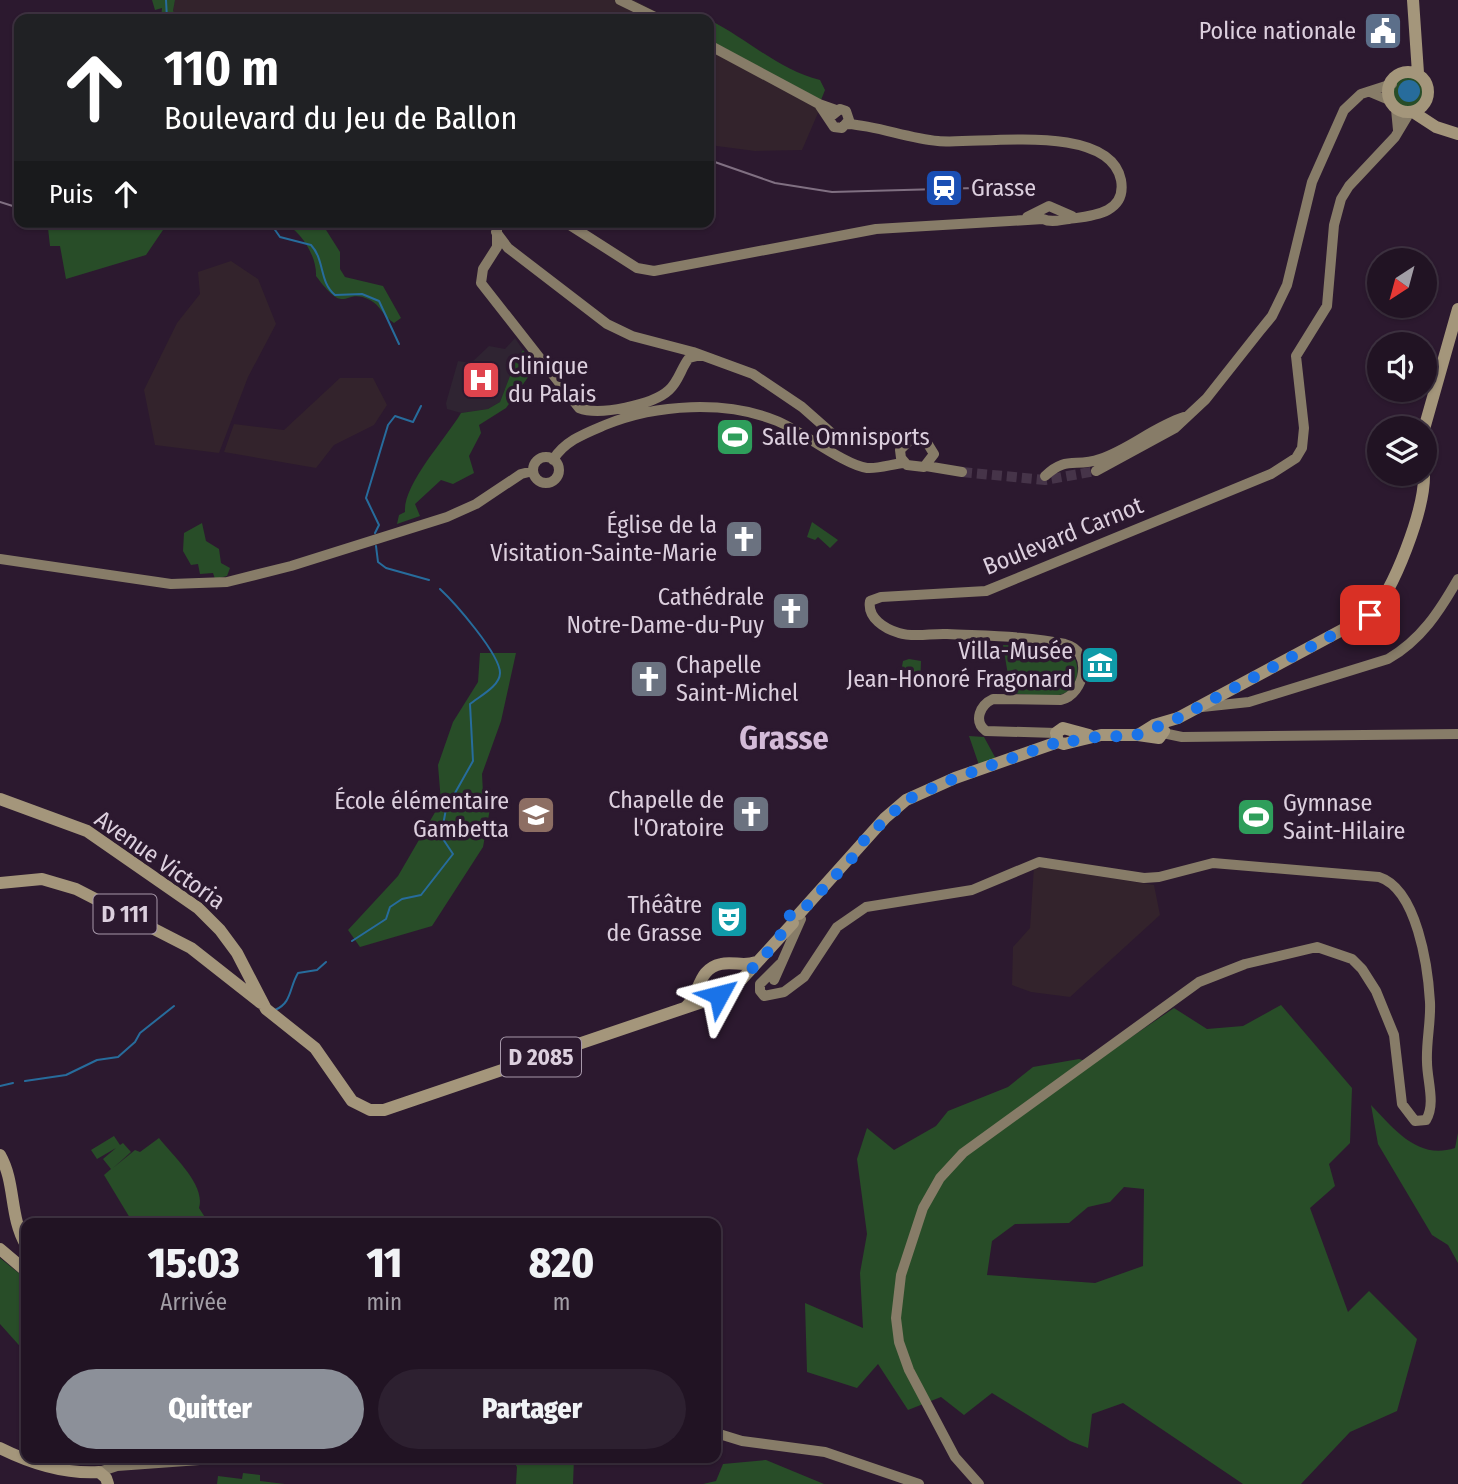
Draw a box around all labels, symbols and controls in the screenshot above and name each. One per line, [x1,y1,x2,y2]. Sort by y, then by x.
public building icon: Police nationale [1362,10,1404,52]
place label: Police nationale [1199,17,1356,45]
text: 110 m [164,39,279,98]
icon: ahead [49,42,140,133]
text: Boulevard du Jeu de Ballon [164,99,517,137]
station icon: Grasse [923,167,965,209]
place label: Grasse [971,174,1036,202]
icon: ahead [107,175,145,213]
text: Puis [49,179,93,210]
north arrow [1367,248,1437,318]
map controls [1367,248,1437,486]
button: sound [1367,332,1437,402]
place label: Clinique du Palais [508,352,596,408]
hospital icon: Clinique du Palais [460,359,502,401]
sports icon: Salle Omnisports [714,416,756,458]
button: layers [1367,416,1437,486]
place label: Salle Omnisports [762,423,930,451]
street label: Boulevard Carnot [979,491,1147,581]
place label: Église de la Visitation-Sainte-Marie [490,510,717,567]
church icon: Église de la Visitation-Sainte-Marie [723,518,765,560]
place label: Cathédrale Notre-Dame-du-Puy [566,583,764,639]
pin [1340,585,1400,645]
church icon: Cathédrale Notre-Dame-du-Puy [770,590,812,632]
icon: arrive [1351,596,1389,634]
place label: Villa-Musée Jean-Honoré Fragonard [847,637,1073,693]
museum icon: Villa-Musée Jean-Honoré Fragonard [1079,644,1121,686]
place label: Chapelle Saint-Michel [676,651,798,707]
church icon: Chapelle Saint-Michel [628,658,670,700]
district label: Grasse [739,719,829,757]
place label: École élémentaire Gambetta [334,786,509,843]
place label: Chapelle de l'Oratoire [608,786,724,842]
place label: Gymnase Saint-Hilaire [1283,789,1405,845]
church icon: Chapelle de l'Oratoire [730,793,772,835]
school or university icon: École élémentaire Gambetta [515,794,557,836]
sports icon: Gymnase Saint-Hilaire [1235,796,1277,838]
street label: Avenue Victoria [89,805,231,915]
place label: Théâtre de Grasse [607,891,702,947]
road number: D 111 [94,894,156,934]
theatre icon: Théâtre de Grasse [708,898,750,940]
position arrow [682,958,756,1032]
road number: D 2085 [501,1038,581,1076]
text: 15:03 [148,1238,240,1288]
text: 11 [367,1238,402,1288]
text: 820 [529,1238,594,1288]
text: Arrivée [160,1288,227,1316]
text: min [366,1288,402,1316]
text: m [553,1288,570,1316]
button: Quitter [56,1369,364,1449]
button: Partager [378,1369,686,1449]

